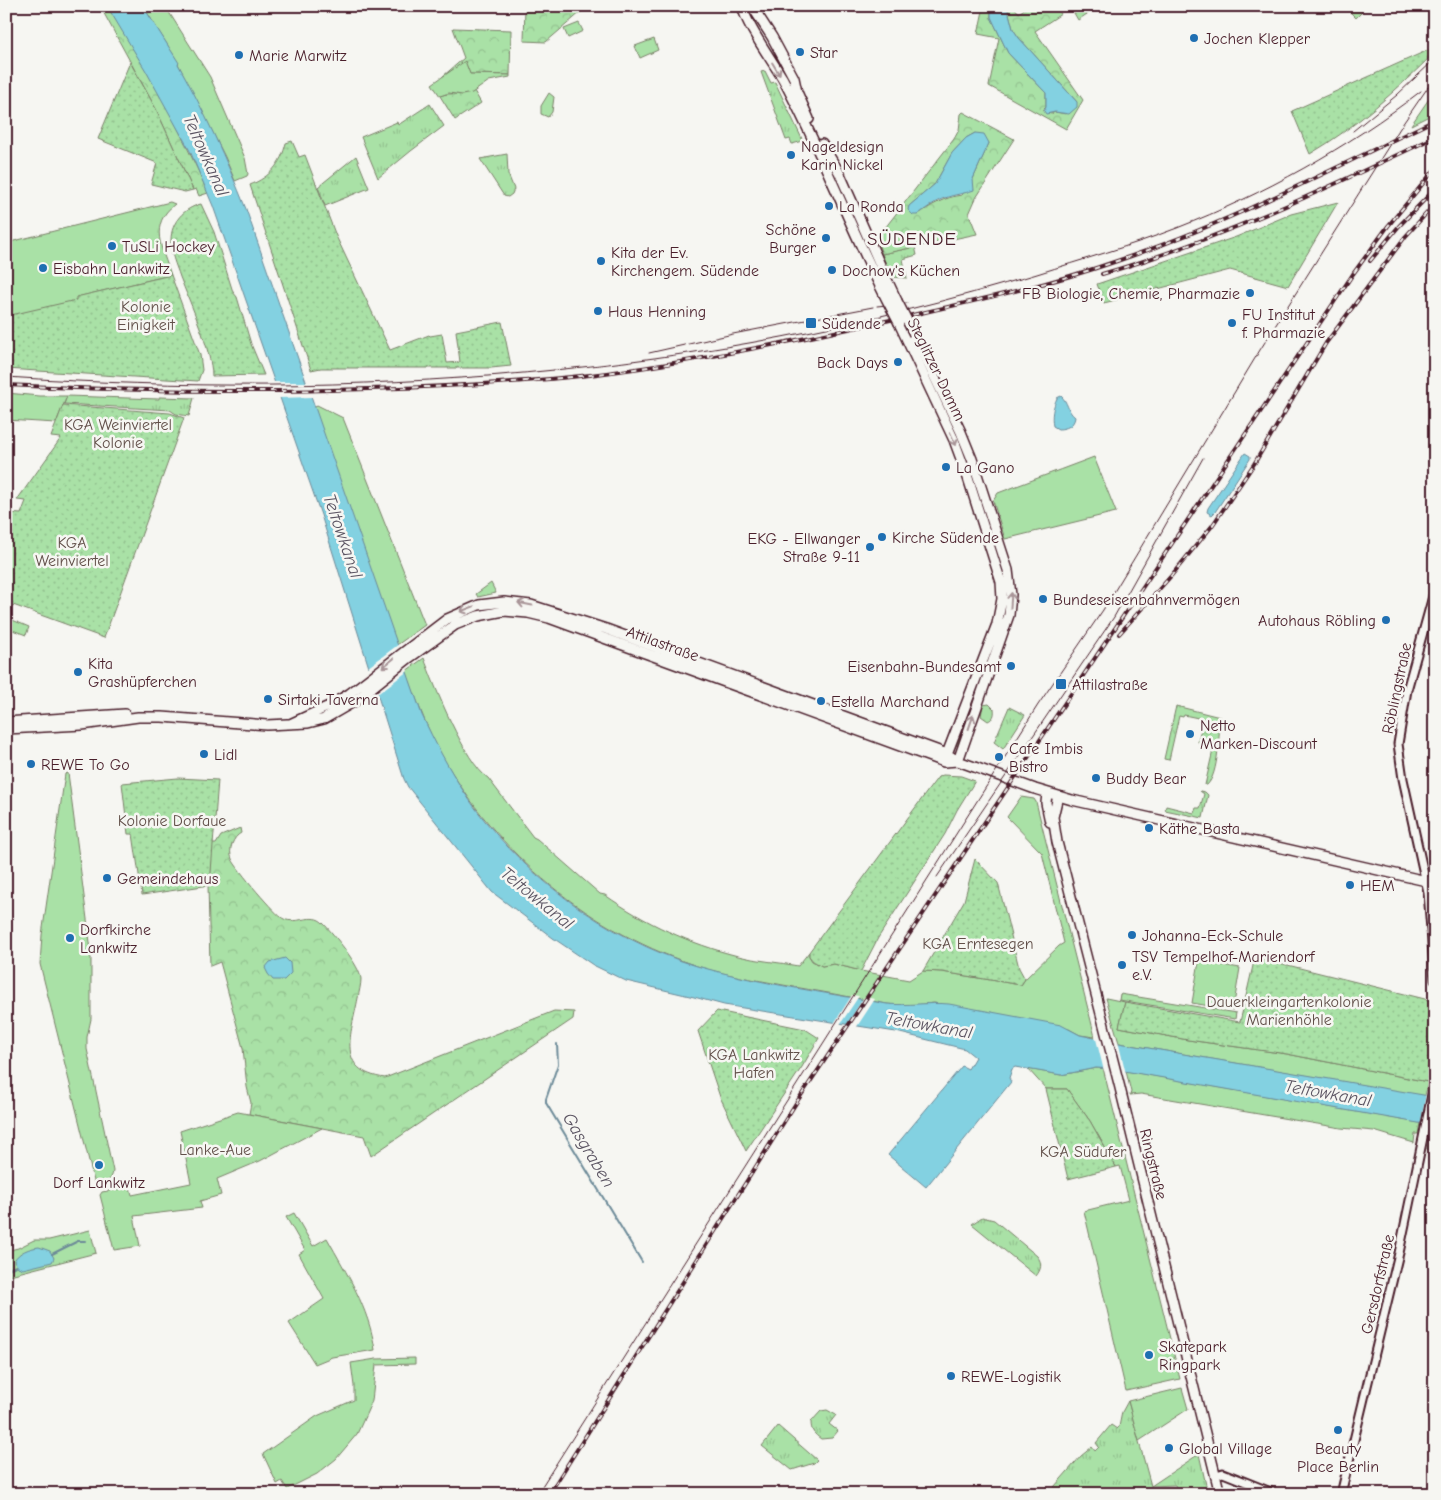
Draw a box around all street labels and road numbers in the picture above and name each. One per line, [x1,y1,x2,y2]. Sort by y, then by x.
street label: Steglitzer Damm [903,315,969,424]
street label: Attilastraße [624,623,701,665]
street label: Röblingstraße [1379,641,1415,735]
street label: Ringstraße [1136,1127,1171,1202]
street label: Gersdorfstraße [1358,1232,1398,1336]

